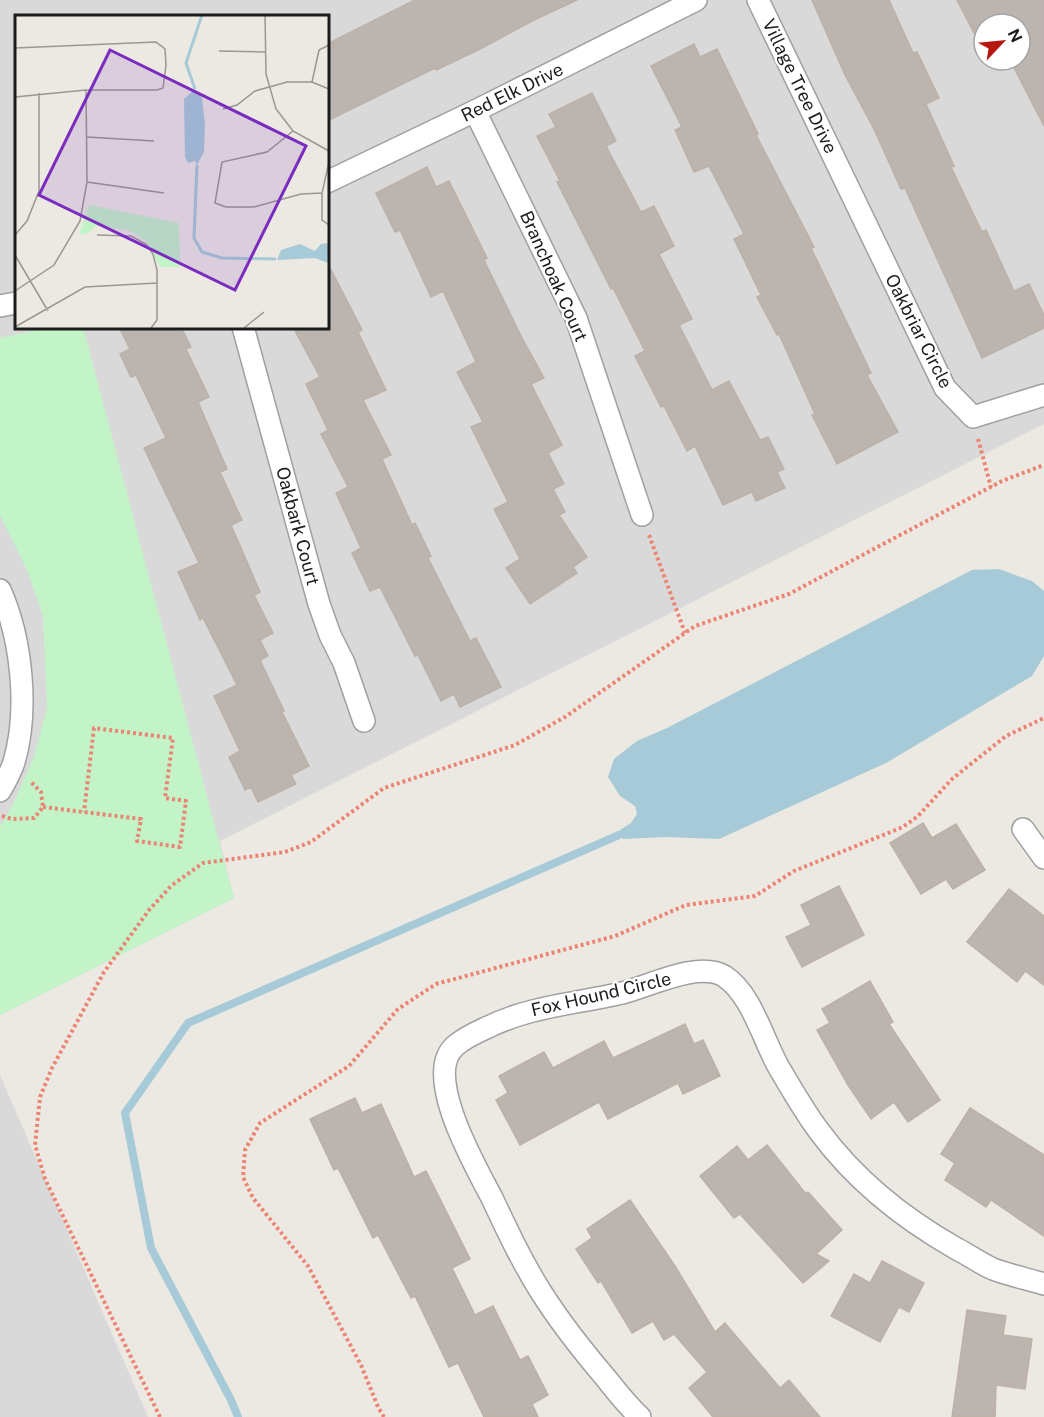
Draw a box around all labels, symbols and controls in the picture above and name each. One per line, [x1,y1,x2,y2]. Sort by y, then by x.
north arrow [972,12,1032,72]
inset map [15,15,328,328]
street label: Village Tree Drive [758,15,842,157]
text: N [1004,26,1026,45]
street label: Red Elk Drive [457,58,567,126]
street label: Branchoak Court [516,208,592,344]
street label: Oakbriar Circle [881,270,957,392]
street label: Oakbark Court [272,464,324,588]
street label: Fox Hound Circle [529,968,673,1020]

